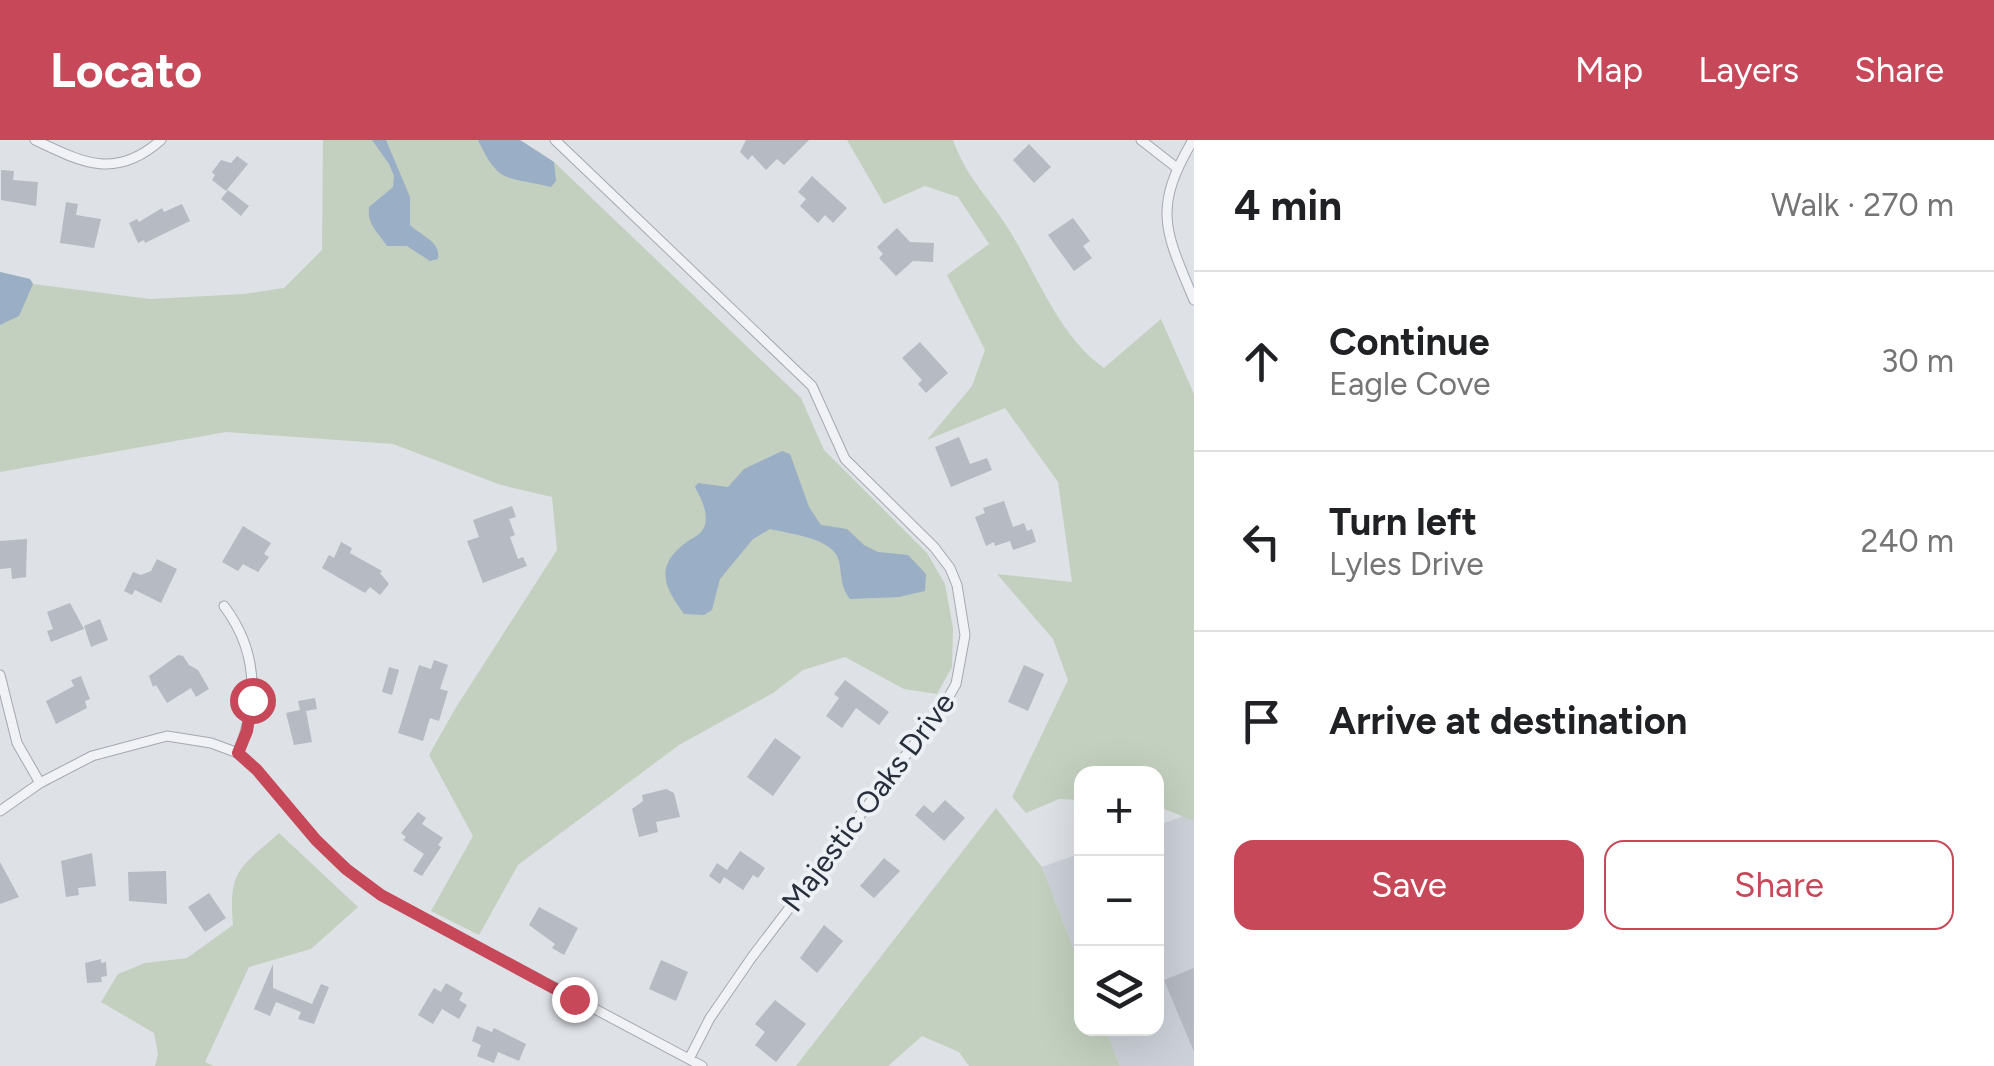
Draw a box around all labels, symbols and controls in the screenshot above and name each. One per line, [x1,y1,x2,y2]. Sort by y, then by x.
text: Locato [50,41,202,99]
text: Map [1575,49,1643,91]
text: Layers [1698,49,1799,91]
text: Share [1854,49,1944,91]
text: 4 min [1234,180,1342,231]
text: Walk · 270 m [1771,186,1954,224]
text: Continue [1329,319,1490,365]
icon: ahead [1234,334,1289,389]
text: 30 m [1881,342,1954,380]
text: Eagle Cove [1329,365,1490,403]
text: Turn left [1329,499,1477,545]
icon: left [1234,514,1289,569]
text: 240 m [1861,522,1954,560]
text: Lyles Drive [1329,545,1484,583]
route start [230,678,276,724]
street label: Majestic Oaks Drive [773,685,963,919]
icon: arrive [1234,694,1289,749]
text: Arrive at destination [1329,698,1687,744]
map controls [1074,766,1164,1036]
button: + [1074,766,1164,856]
button: Save [1234,840,1584,930]
button: Share [1604,840,1954,930]
button: − [1074,856,1164,946]
button: layers [1074,946,1164,1036]
route end [552,977,598,1023]

